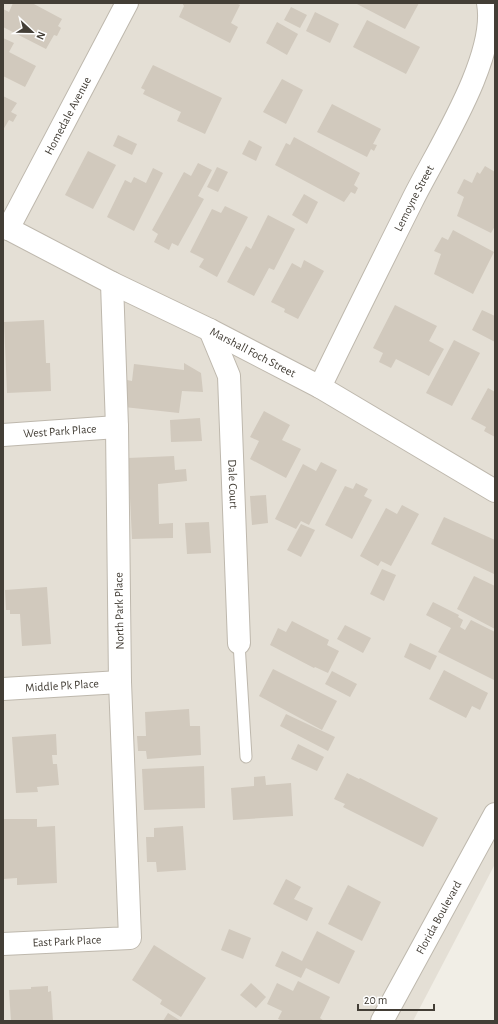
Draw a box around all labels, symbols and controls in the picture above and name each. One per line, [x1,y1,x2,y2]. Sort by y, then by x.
north arrow [12,12,52,52]
text: N [34,30,47,41]
street label: Homedale Avenue [42,75,93,157]
street label: Lemoyne Street [392,163,436,233]
street label: Marshall Foch Street [208,325,298,379]
street label: West Park Place [23,422,97,440]
street label: Dale Court [226,459,240,509]
street label: North Park Place [112,572,126,650]
street label: Middle Pk Place [25,677,99,694]
street label: Florida Boulevard [414,879,463,956]
street label: East Park Place [32,933,102,949]
scale bar [358,986,434,1012]
text: 20 m [364,994,387,1006]

